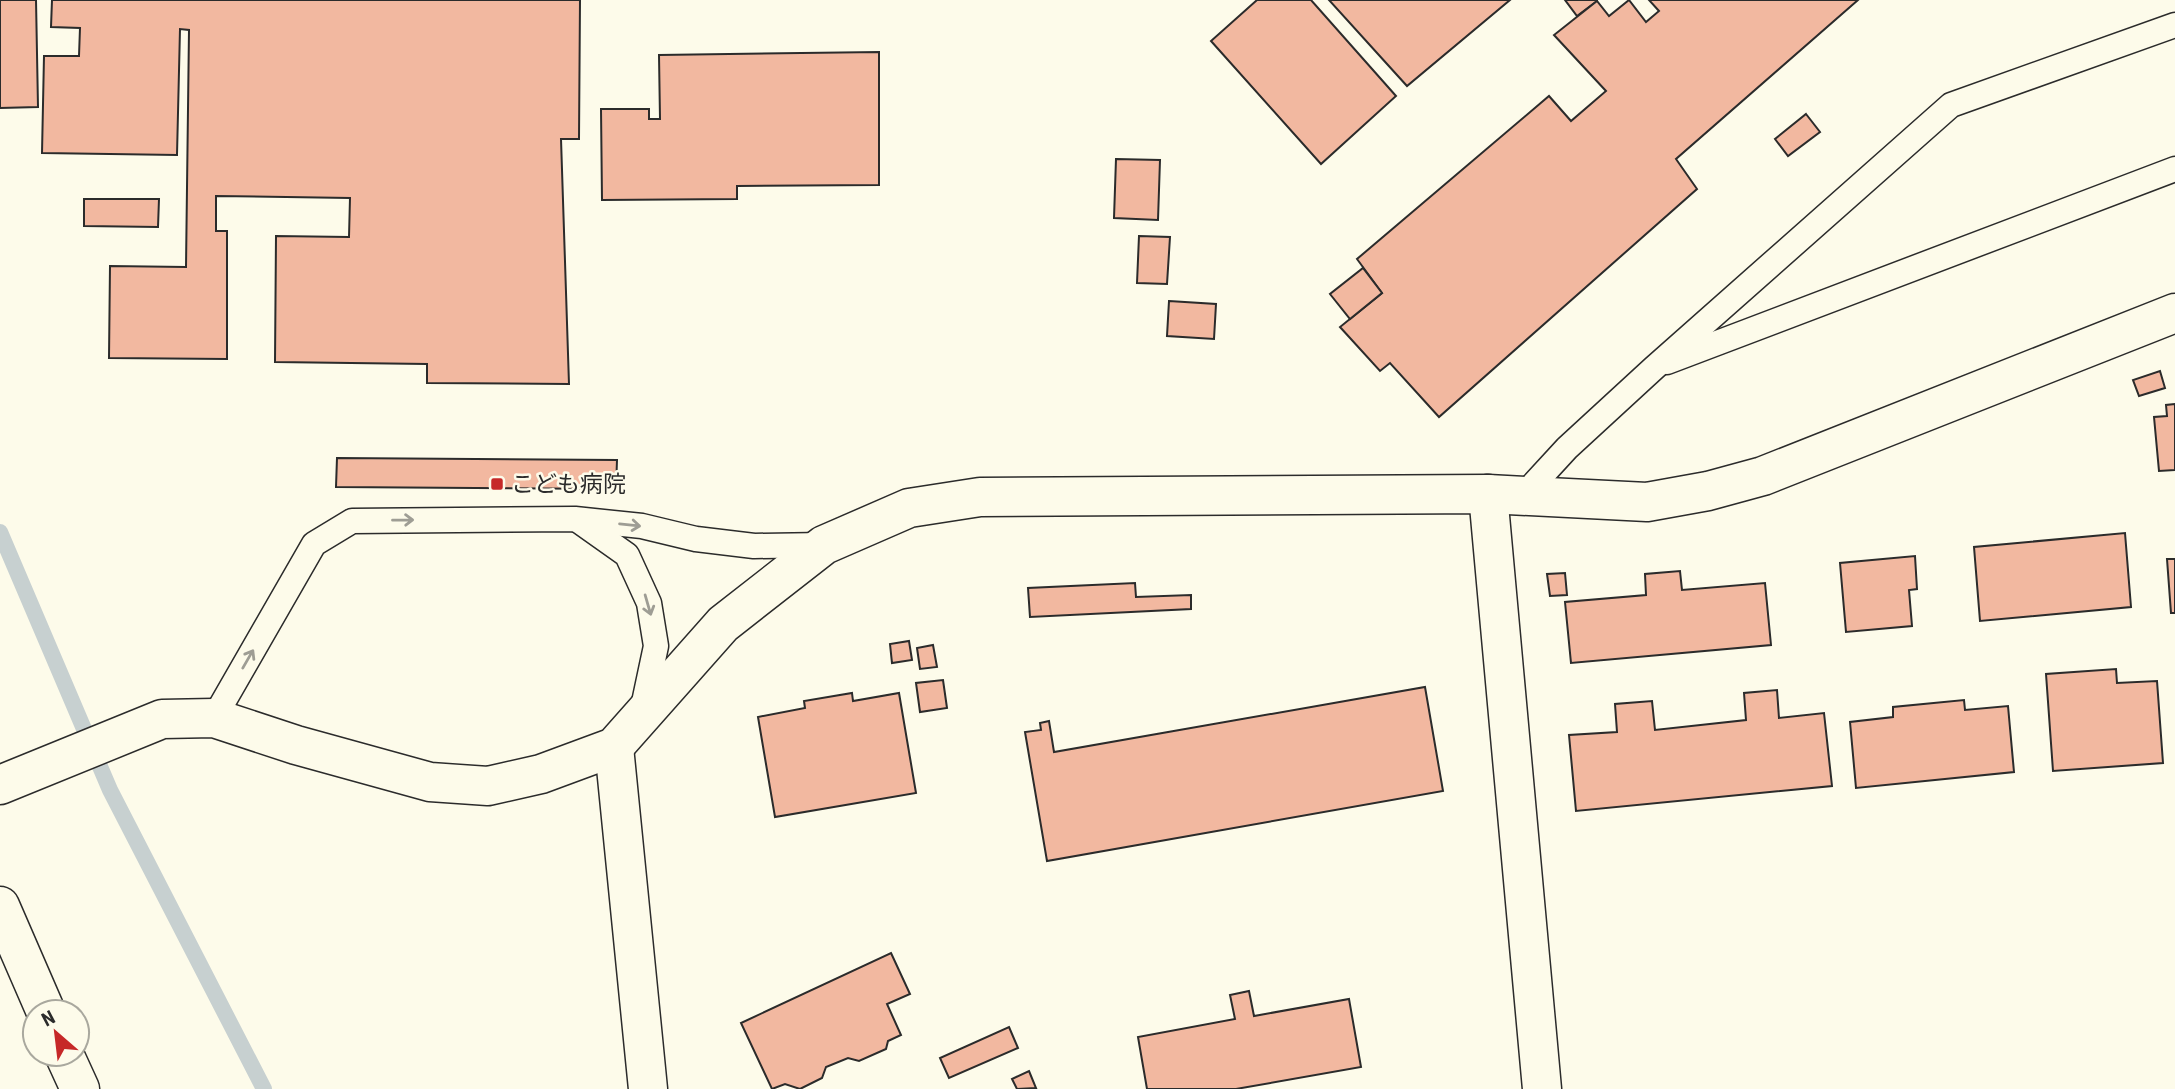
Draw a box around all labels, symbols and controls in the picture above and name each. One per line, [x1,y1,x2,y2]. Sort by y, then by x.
place label: こども病院 [511,471,626,498]
marker: こども病院 [489,476,505,492]
one-way arrow [391,514,414,527]
one-way arrow [618,518,641,531]
one-way arrow [642,593,655,615]
one-way arrow [242,649,256,669]
north arrow [21,998,91,1068]
text: N [38,1006,59,1031]

